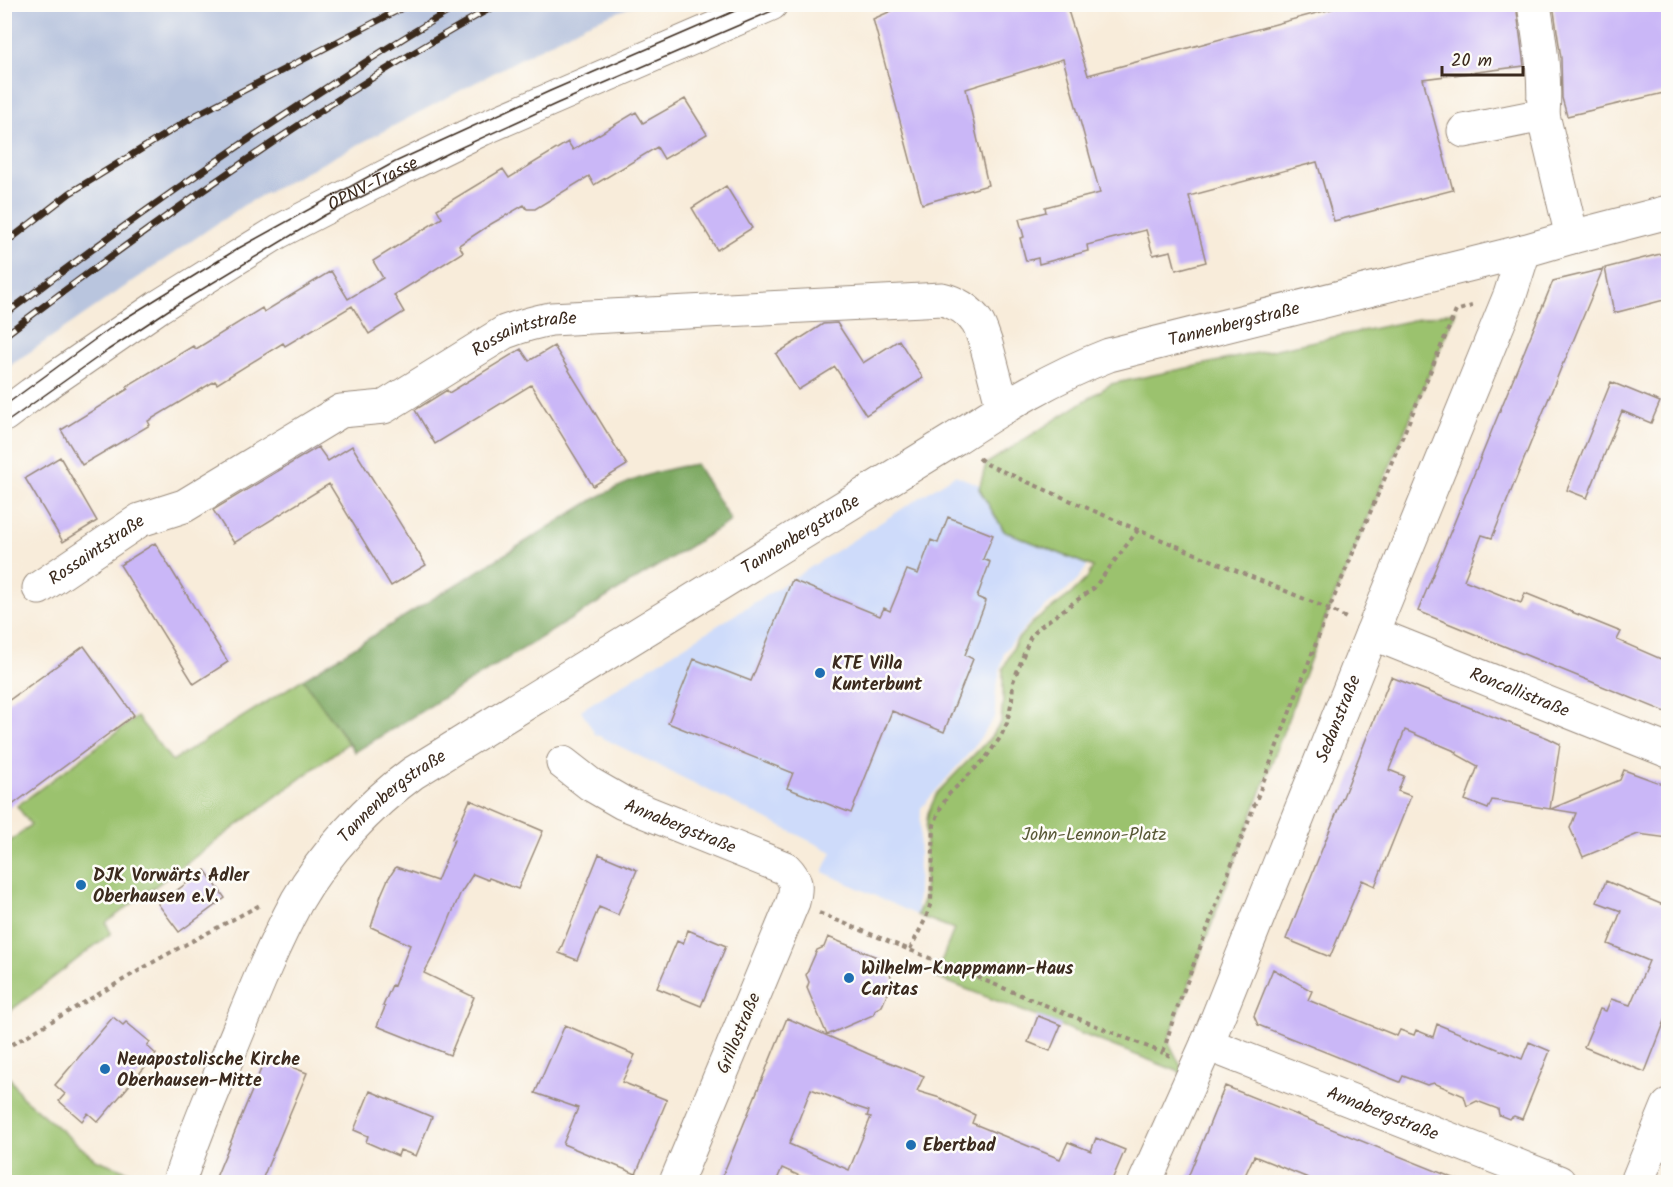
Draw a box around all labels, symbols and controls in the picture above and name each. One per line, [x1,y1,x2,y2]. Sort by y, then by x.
scale bar [1442,39,1523,77]
text: 20 m [1451,47,1492,76]
street label: ÖPNV-Trasse [323,149,423,220]
street label: Tannenbergstraße [1165,295,1303,356]
street label: Rossaintstraße [466,305,577,365]
street label: Tannenbergstraße [736,488,866,583]
street label: Rossaintstraße [43,508,151,594]
place label: KTE Villa Kunterbunt [832,650,923,700]
street label: Roncallistraße [1465,660,1574,726]
marker: KTE Villa Kunterbunt [813,666,827,680]
street label: Sedanstraße [1308,671,1370,767]
street label: Tannenbergstraße [331,743,453,850]
street label: Annabergstraße [619,792,740,863]
park label: John-Lennon-Platz [1022,821,1166,850]
place label: DJK Vorwärts Adler Oberhausen e.V. [93,862,250,912]
marker: DJK Vorwärts Adler Oberhausen e.V. [74,878,88,892]
place label: Wilhelm-Knappmann-Haus Caritas [861,955,1074,1005]
marker: Wilhelm-Knappmann-Haus Caritas [842,971,856,985]
street label: Grillostraße [709,988,770,1079]
place label: Neuapostolische Kirche Oberhausen-Mitte [117,1046,300,1096]
marker: Neuapostolische Kirche Oberhausen-Mitte [98,1062,112,1076]
street label: Annabergstraße [1322,1079,1443,1149]
place label: Ebertbad [923,1132,996,1161]
marker: Ebertbad [904,1138,918,1152]

